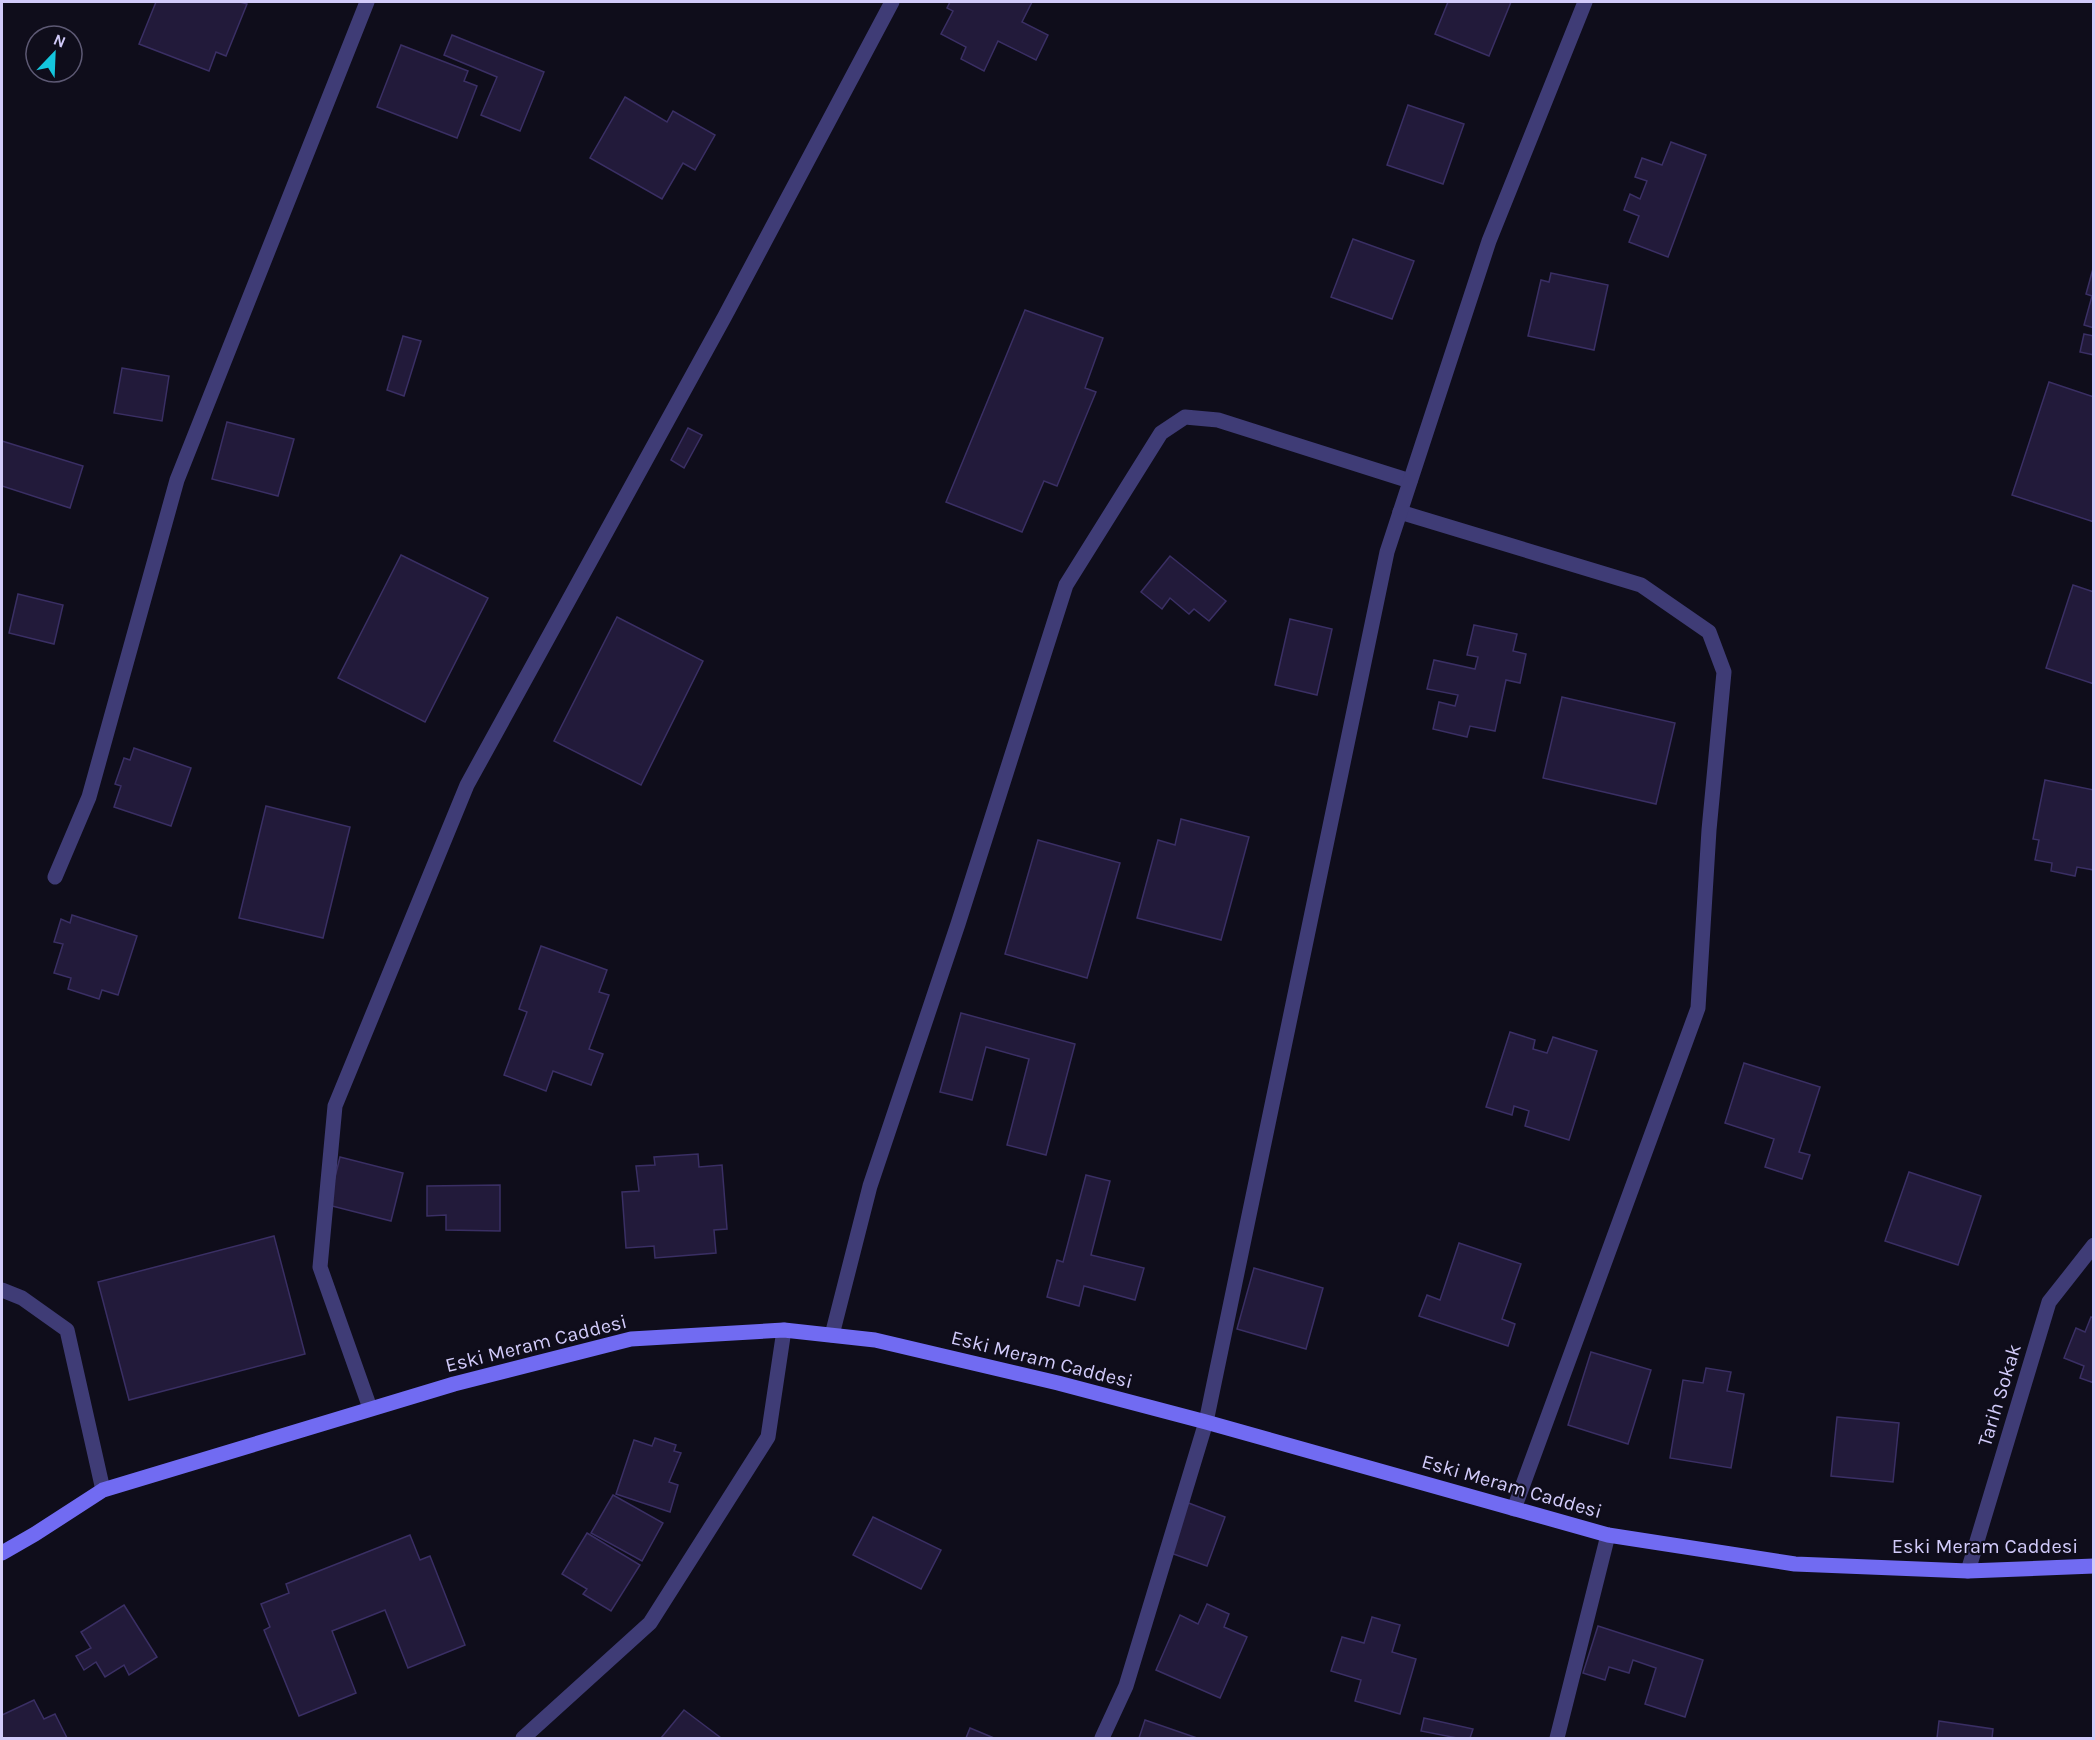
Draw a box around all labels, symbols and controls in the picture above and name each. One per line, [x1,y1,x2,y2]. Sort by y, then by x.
north arrow [24,24,84,84]
text: N [51,30,69,52]
street label: Eski Meram Caddesi [443,1310,629,1377]
street label: Eski Meram Caddesi [949,1326,1135,1393]
street label: Tarih Sokak [1973,1341,2026,1449]
street label: Eski Meram Caddesi [1419,1450,1605,1523]
street label: Eski Meram Caddesi [1892,1535,2078,1558]

